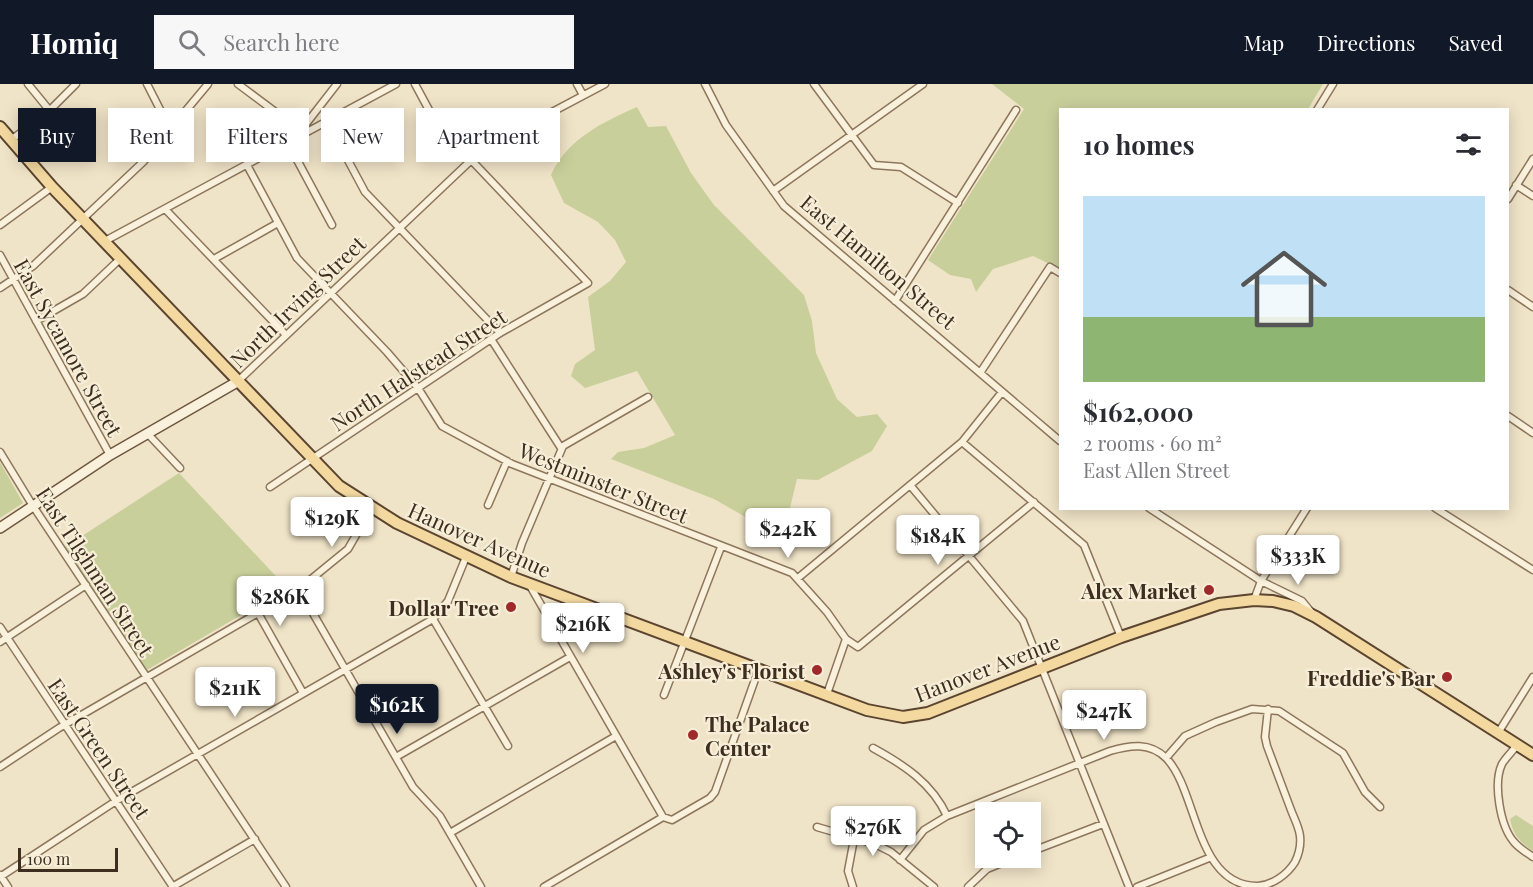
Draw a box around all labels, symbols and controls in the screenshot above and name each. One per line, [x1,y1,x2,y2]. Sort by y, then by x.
search box [154,15,574,69]
text: Homiq [30,24,118,61]
icon: search [175,26,208,59]
text: Search here [223,27,340,57]
text: Map [1243,28,1284,56]
text: Directions [1317,28,1415,56]
text: Saved [1448,28,1503,56]
chip: Buy [18,108,96,162]
chip: Rent [108,108,194,162]
chip: Filters [206,108,309,162]
chip: New [321,108,404,162]
chip: Apartment [416,108,560,162]
text: 10 homes [1083,127,1195,162]
icon: filters [1452,128,1485,161]
street label: East Hamilton Street [795,188,963,335]
street label: North Irving Street [223,229,371,373]
icon: home [1230,235,1338,343]
street label: East Sycamore Street [9,253,130,441]
street label: North Halstead Street [325,301,512,436]
text: $162,000 [1083,394,1193,429]
text: 2 rooms · 60 m² [1083,429,1222,456]
street label: Westminster Street [514,435,693,529]
text: East Allen Street [1083,456,1230,483]
street label: East Tilghman Street [31,481,162,661]
street label: Hanover Avenue [404,495,556,583]
pin: $129K [290,497,374,548]
text: $129K [305,503,359,530]
pin: $242K [746,508,830,559]
text: $242K [759,514,817,541]
pin: $184K [896,515,980,566]
text: $184K [910,521,966,548]
pin: $333K [1256,535,1340,586]
text: $333K [1271,541,1325,568]
pin: $286K [238,576,322,627]
place label: Alex Market [1080,576,1198,604]
text: $286K [251,582,309,609]
marker: Alex Market [1202,583,1216,597]
place label: Dollar Tree [389,593,499,621]
marker: Dollar Tree [504,600,518,614]
pin: $216K [541,603,625,654]
text: $216K [555,609,611,636]
street label: Hanover Avenue [910,626,1064,708]
place label: Ashley's Florist [657,656,806,684]
marker: Ashley's Florist [810,663,824,677]
place label: Freddie's Bar [1307,663,1435,691]
pin: $211K [193,667,277,718]
marker: Freddie's Bar [1440,670,1454,684]
street label: East Green Street [43,672,158,824]
text: $211K [209,673,261,700]
pin: $162K [355,684,439,735]
text: $162K [369,690,425,717]
pin: $247K [1062,690,1146,741]
text: $247K [1076,696,1132,723]
place label: The Palace Center [705,709,810,761]
marker: The Palace Center [686,728,700,742]
map controls [975,802,1041,868]
button: locate [975,802,1041,868]
pin: $276K [831,806,915,857]
text: $276K [845,812,901,839]
scale bar [18,845,118,872]
text: 100 m [27,848,70,869]

